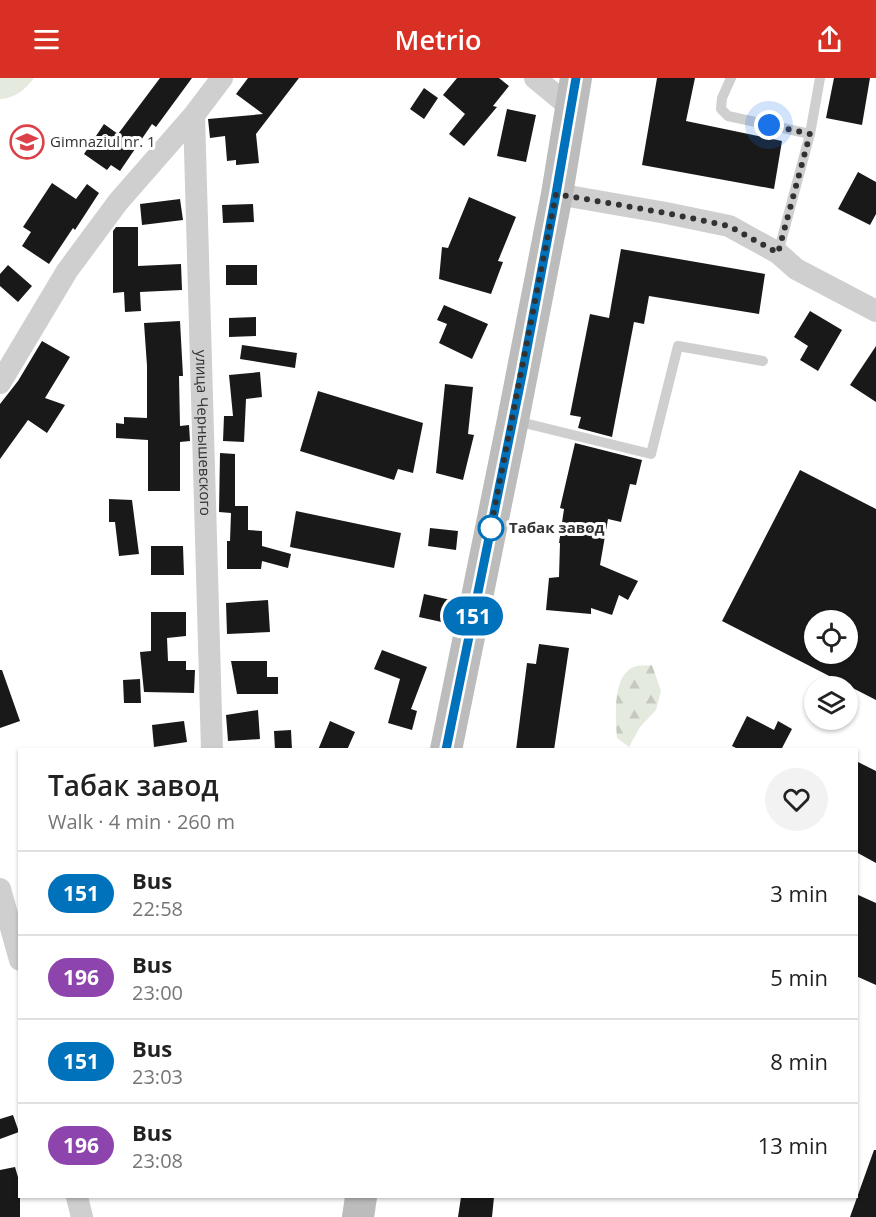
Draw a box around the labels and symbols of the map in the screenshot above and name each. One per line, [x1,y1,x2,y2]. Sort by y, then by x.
your location [754,110,784,140]
school or university icon: Gimnaziul nr. 1 [9,124,45,160]
place label: Gimnaziul nr. 1 [50,131,156,151]
street label: улица Чернышевского [192,349,216,516]
marker: Табак завод [478,515,504,541]
place label: Табак завод [509,517,604,537]
line badge: 151 [438,596,508,636]

